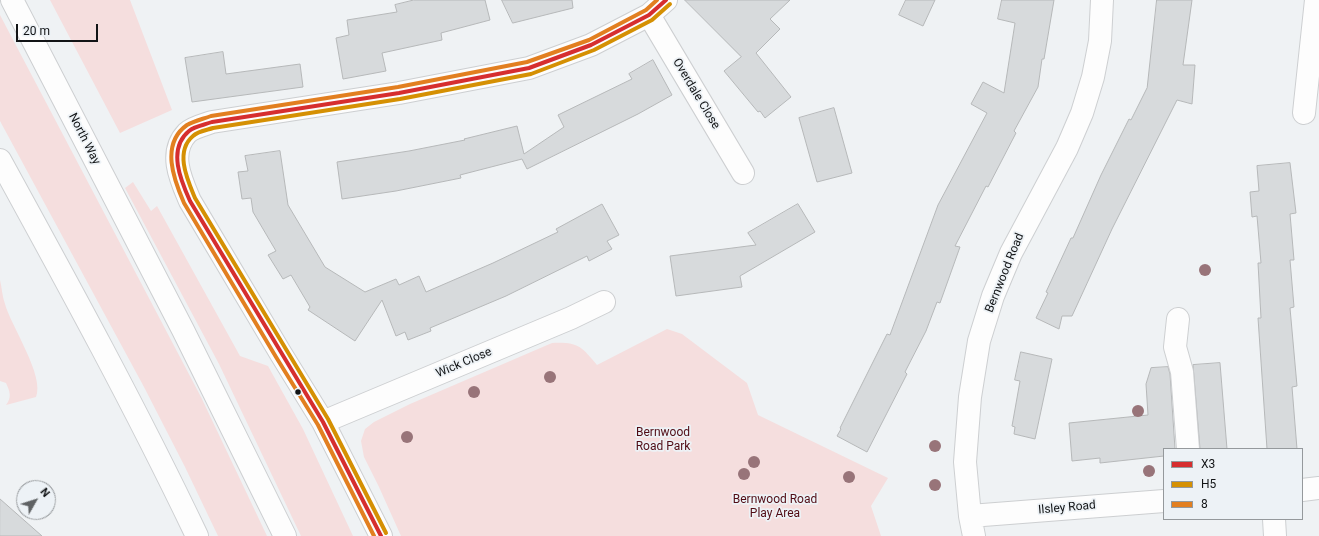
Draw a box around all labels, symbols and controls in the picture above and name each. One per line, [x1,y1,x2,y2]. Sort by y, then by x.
scale bar [18,16,100,42]
text: 20 m [23,24,50,38]
street label: Overdale Close [669,56,723,132]
street label: North Way [65,111,103,167]
street label: Bernwood Road [982,231,1028,315]
street label: Wick Close [434,345,494,381]
unlabelled marker [293,387,303,397]
park label: Bernwood Road Park [636,426,690,454]
legend [1163,448,1303,520]
text: X3 [1201,457,1215,471]
text: H5 [1201,477,1216,491]
north arrow [16,480,56,520]
text: N [37,486,52,500]
park label: Bernwood Road Play Area [733,493,817,521]
text: 8 [1201,497,1208,511]
street label: Ilsley Road [1038,498,1096,518]

